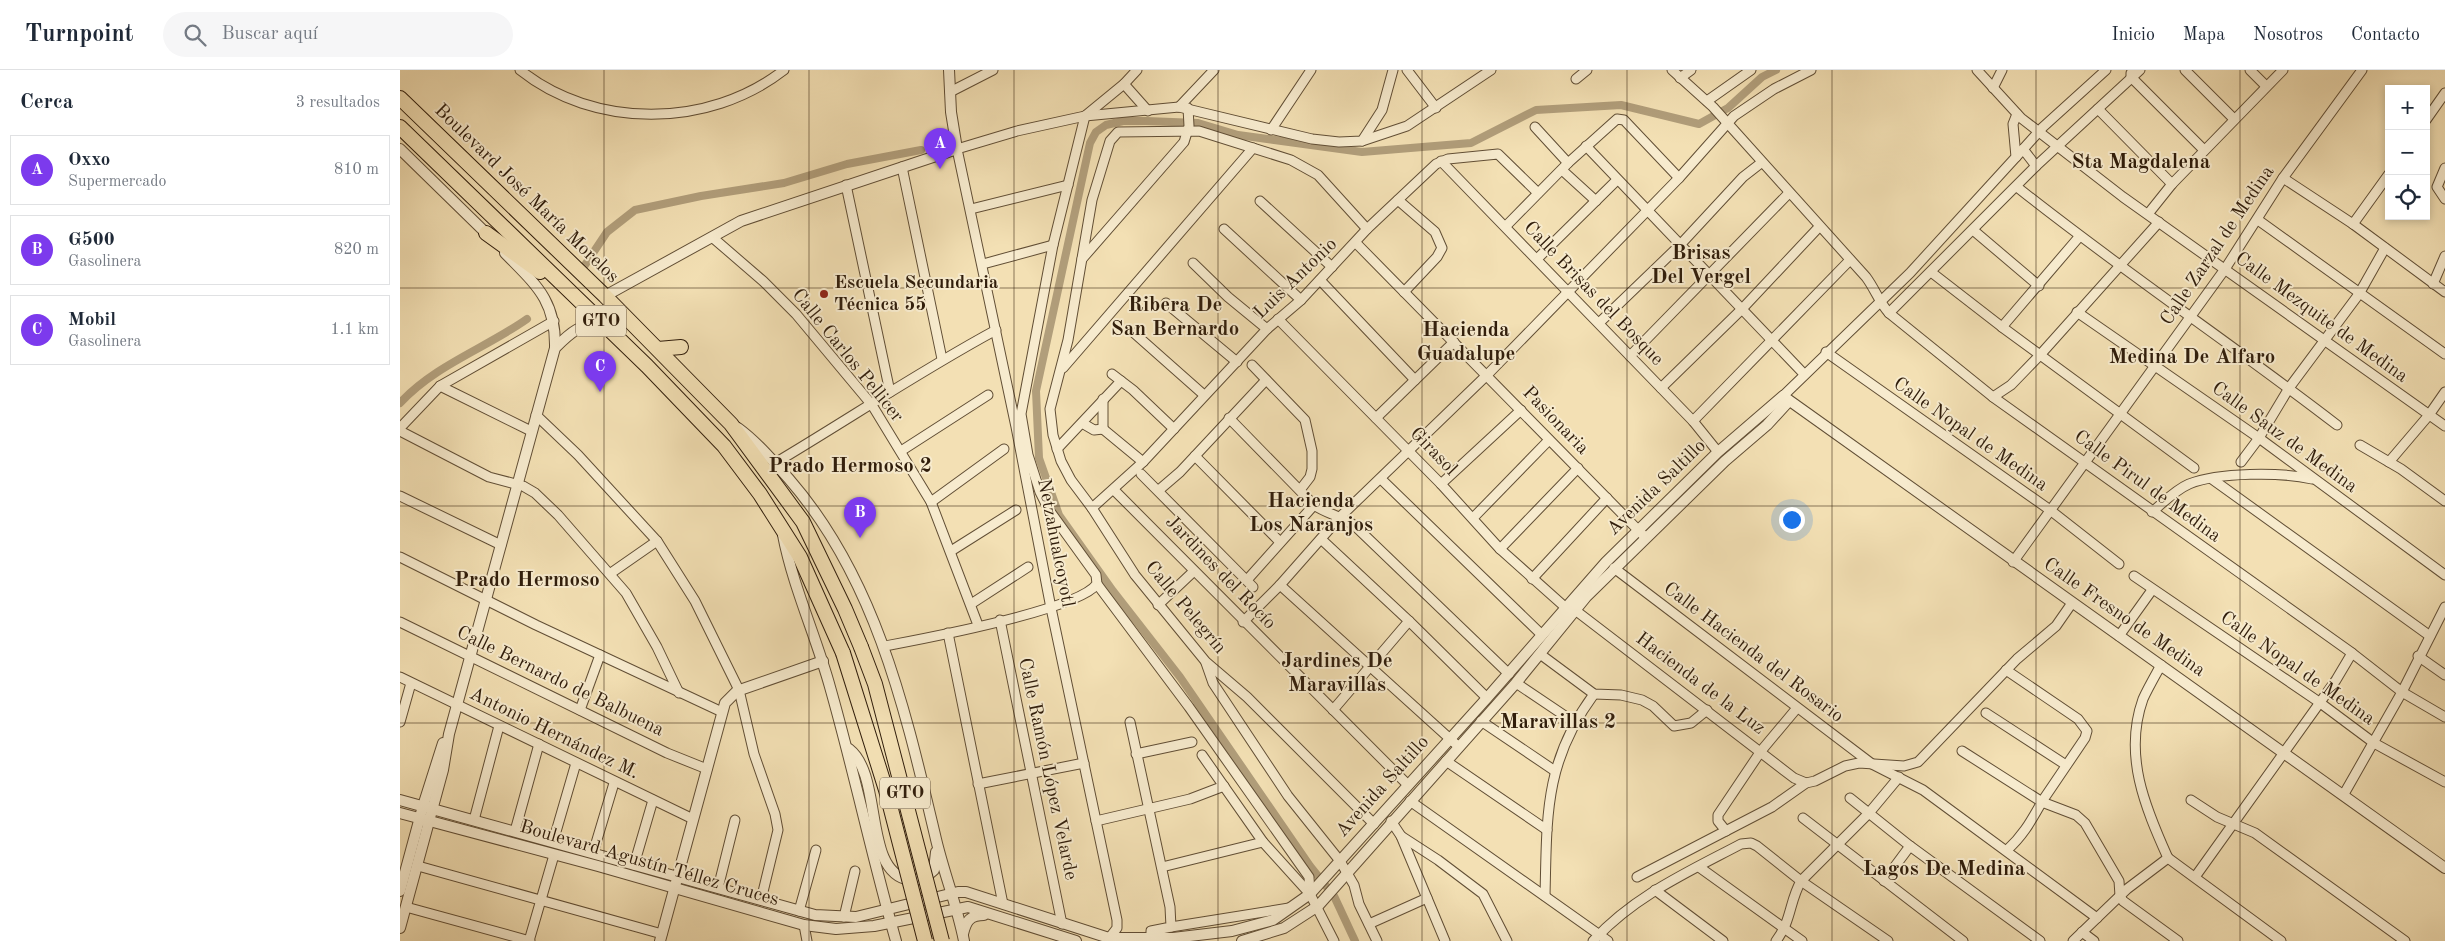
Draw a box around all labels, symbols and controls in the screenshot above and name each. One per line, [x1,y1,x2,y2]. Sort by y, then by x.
search box [163,12,513,57]
icon: search [181,21,209,49]
text: Turnpoint [25,23,133,47]
text: Buscar aquí [221,25,318,44]
text: Inicio [2112,26,2155,44]
text: Mapa [2183,26,2225,44]
text: Nosotros [2253,26,2323,44]
text: Contacto [2351,26,2420,44]
map controls [2385,85,2430,220]
button: + [2385,85,2430,130]
text: Cerca [20,92,73,113]
text: 3 resultados [296,95,380,111]
street label: Boulevard José María Morelos [430,101,622,287]
pin: A [924,128,956,169]
button: − [2385,130,2430,175]
text: Oxxo [68,151,110,170]
district label: Sta Magdalena [2072,152,2211,173]
text: A [31,162,43,178]
text: 810 m [334,162,379,178]
street label: Calle Zarzal de Medina [2158,162,2279,329]
text: Supermercado [68,174,166,190]
button: locate [2385,175,2430,220]
street label: Calle Brisas del Bosque [1519,218,1667,370]
text: G500 [68,231,115,250]
street label: Luis Antonio [1251,235,1341,323]
text: B [31,242,43,258]
text: 820 m [334,242,379,258]
district label: Brisas Del Vergel [1651,243,1751,288]
street label: Calle Mezquite de Medina [2231,249,2411,387]
text: Gasolinera [68,254,141,270]
place label: Escuela Secundaria Técnica 55 [834,274,999,315]
street label: Calle Carlos Pellicer [788,286,907,426]
marker: Escuela Secundaria Técnica 55 [818,288,830,300]
district label: Ribera De San Bernardo [1111,295,1239,340]
road number: GTO [576,306,626,336]
text: Mobil [68,311,116,330]
district label: Hacienda Guadalupe [1417,320,1515,365]
text: C [32,322,42,338]
text: 1.1 km [330,322,379,338]
text: Gasolinera [68,334,141,350]
district label: Medina De Alfaro [2109,347,2275,368]
pin: C [584,351,616,392]
street label: Calle Nopal de Medina [1889,375,2051,496]
street label: Calle Sauz de Medina [2208,379,2361,497]
street label: Pasionaria [1518,383,1592,459]
street label: Girasol [1406,424,1460,480]
street label: Calle Pirul de Medina [2070,428,2224,547]
street label: Avenida Saltillo [1604,436,1710,540]
district label: Prado Hermoso 2 [768,456,932,477]
street label: Netzahualcoyotl [1033,477,1077,609]
district label: Hacienda Los Naranjos [1249,491,1373,536]
pin: B [844,497,876,538]
your location [1779,507,1805,533]
street label: Jardines del Rocío [1161,512,1279,634]
street label: Calle Fresno de Medina [2040,555,2209,681]
street label: Calle Pelegrín [1141,558,1229,658]
district label: Prado Hermoso [454,570,600,591]
street label: Calle Hacienda del Rosario [1659,579,1847,727]
street label: Calle Nopal de Medina [2216,609,2378,730]
street label: Calle Bernardo de Balbuena [453,623,667,741]
street label: Hacienda de la Luz [1632,629,1768,739]
district label: Jardines De Maravillas [1281,651,1393,696]
street label: Calle Ramón López Velarde [1014,656,1080,882]
street label: Antonio Hernández M. [466,685,642,783]
district label: Maravillas 2 [1500,712,1616,733]
street label: Avenida Saltillo [1333,733,1433,841]
road number: GTO [880,778,930,808]
street label: Boulevard Agustín Téllez Cruces [517,818,781,910]
district label: Lagos De Medina [1863,859,2026,880]

